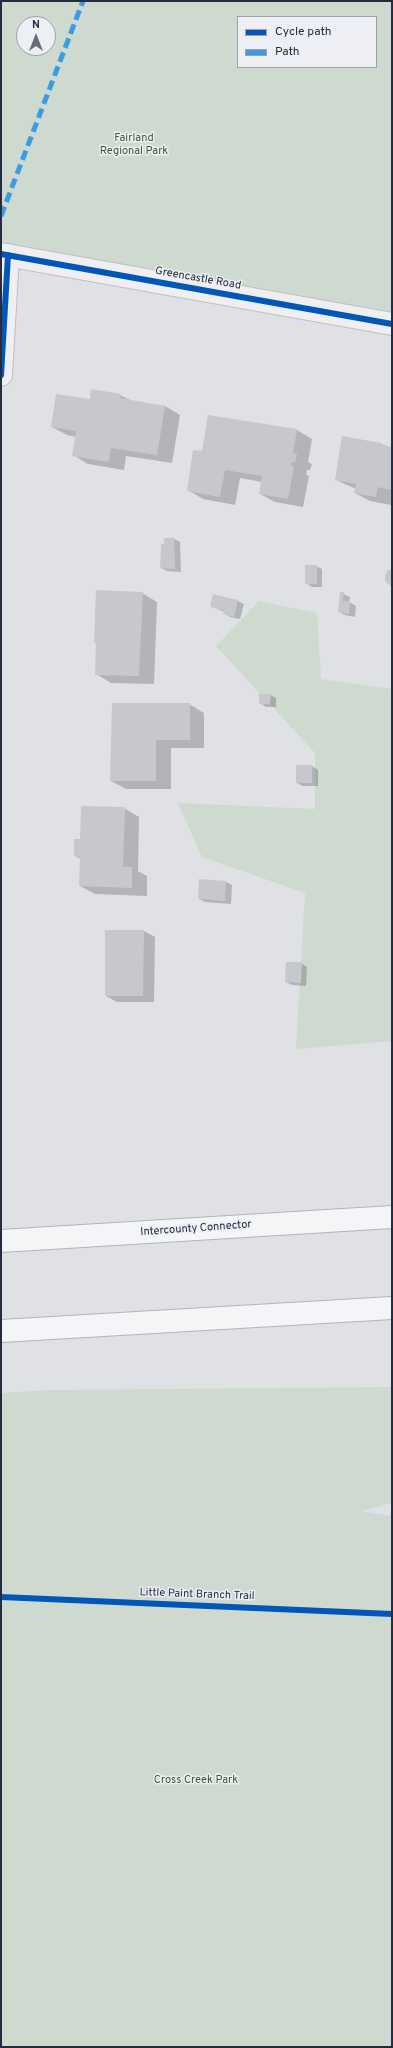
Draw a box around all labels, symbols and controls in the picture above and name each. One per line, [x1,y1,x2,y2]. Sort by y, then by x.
north arrow [16,16,56,56]
legend [237,16,377,68]
text: N [32,18,40,32]
text: Cycle path [275,24,332,40]
text: Path [275,44,300,60]
park label: Fairland Regional Park [100,132,168,158]
street label: Greencastle Road [154,265,242,293]
street label: Intercounty Connector [140,1219,252,1239]
street label: Little Paint Branch Trail [139,1586,255,1604]
park label: Cross Creek Park [154,1774,238,1788]

